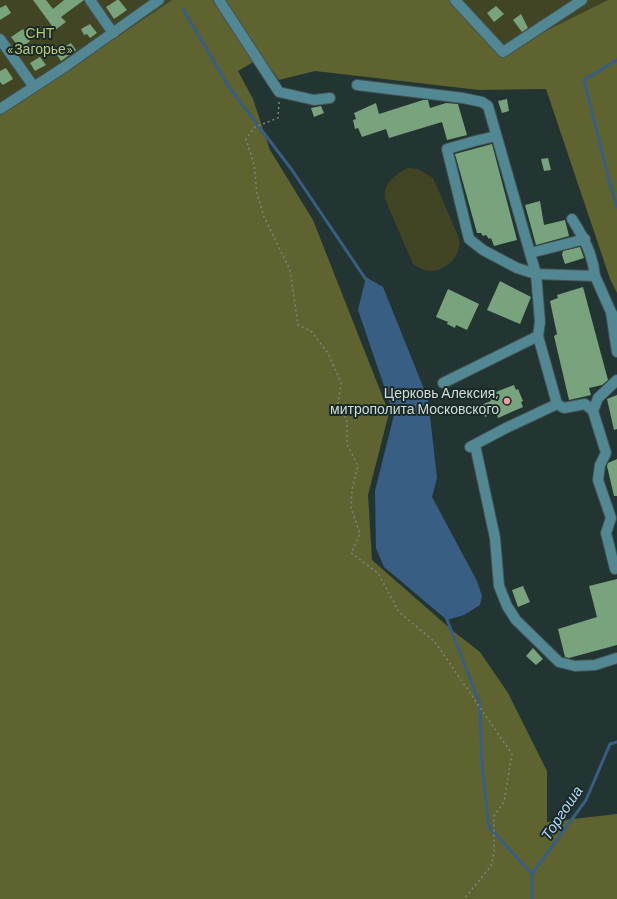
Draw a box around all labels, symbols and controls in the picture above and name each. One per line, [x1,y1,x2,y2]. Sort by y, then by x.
park label: СНТ «Загорье» [7,24,73,57]
place label: Церковь Алексия, митрополита Московского [330,384,499,417]
marker: Церковь Алексия, митрополита Московского [502,396,512,406]
water label: Торгоша [536,782,586,843]

